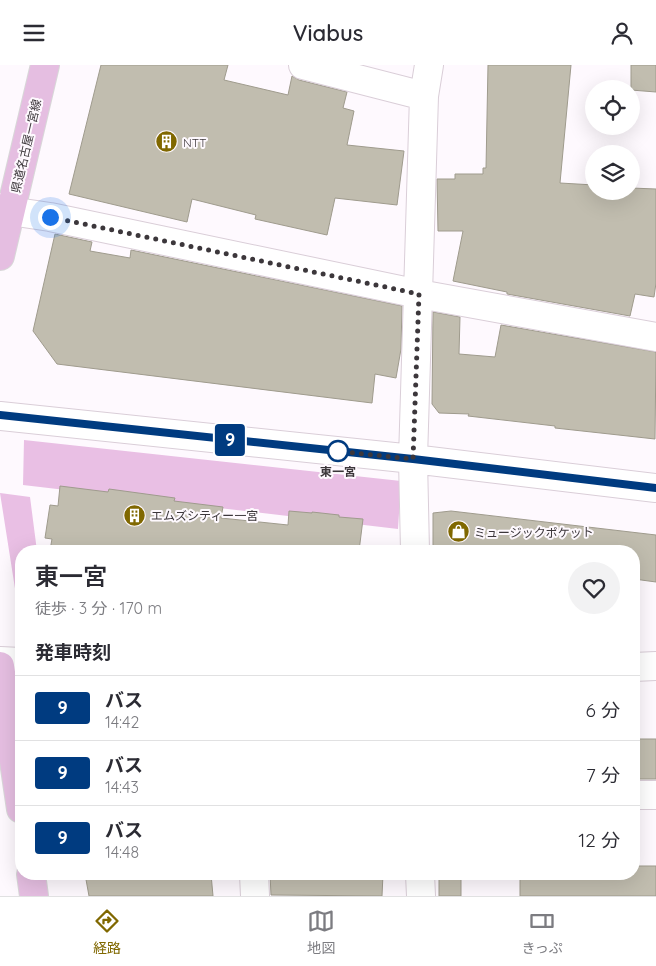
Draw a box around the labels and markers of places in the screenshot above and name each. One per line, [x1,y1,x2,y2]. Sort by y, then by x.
building icon: NTT [155,130,179,154]
place label: NTT [183,135,207,150]
marker: 東一宮 [327,440,349,462]
place label: 東一宮 [320,464,356,479]
building icon: エムズシティー一宮 [123,503,147,527]
place label: エムズシティー一宮 [151,508,258,523]
shop icon: ミュージックポケット [446,520,470,544]
place label: ミュージックポケット [474,525,594,540]

